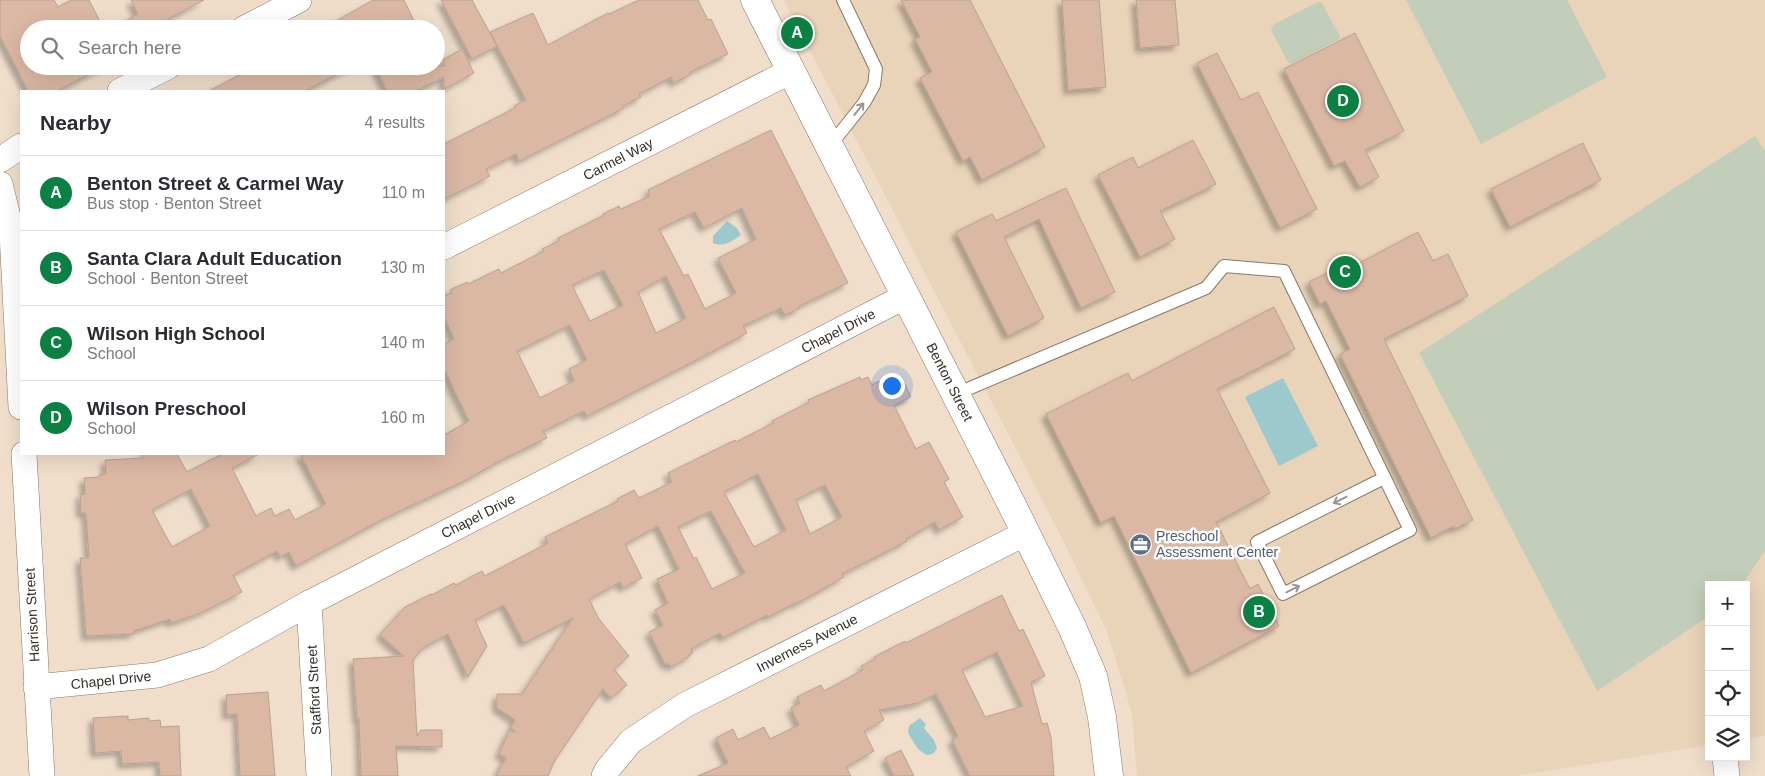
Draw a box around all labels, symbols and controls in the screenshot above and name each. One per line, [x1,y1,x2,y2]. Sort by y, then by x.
pin: A [781,14,813,52]
search box [20,20,445,75]
icon: search [38,34,66,62]
text: Search here [78,37,182,58]
pin: D [1327,82,1359,120]
one-way arrow [854,102,864,116]
text: Nearby [40,111,111,134]
text: 4 results [365,114,425,131]
street label: Carmel Way [580,135,656,183]
text: Benton Street & Carmel Way [87,173,344,194]
text: A [50,184,62,201]
text: 110 m [382,184,425,201]
text: Bus stop · Benton Street [87,195,261,212]
text: Santa Clara Adult Education [87,248,342,269]
pin: C [1329,253,1361,291]
text: B [50,259,62,276]
text: 130 m [381,259,425,276]
text: School · Benton Street [87,270,248,287]
street label: Chapel Drive [798,305,878,357]
text: Wilson High School [87,323,265,344]
text: C [50,334,62,351]
text: 140 m [381,334,425,351]
street label: Benton Street [923,340,977,424]
text: School [87,345,136,362]
your location [879,373,905,399]
text: Wilson Preschool [87,398,246,419]
text: D [50,409,62,426]
text: 160 m [381,409,425,426]
text: School [87,420,136,437]
street label: Chapel Drive [438,490,518,542]
one-way arrow [1333,495,1348,505]
place label: Preschool Assessment Center [1156,528,1278,560]
office icon: Preschool Assessment Center [1128,532,1152,556]
street label: Harrison Street [22,567,42,662]
map controls [1705,581,1750,761]
button: + [1705,581,1750,626]
one-way arrow [1286,584,1301,594]
pin: B [1243,593,1275,631]
street label: Inverness Avenue [754,611,860,675]
button: − [1705,626,1750,671]
street label: Stafford Street [304,645,324,735]
street label: Chapel Drive [70,668,152,692]
button: locate [1705,671,1750,716]
button: layers [1705,716,1750,761]

